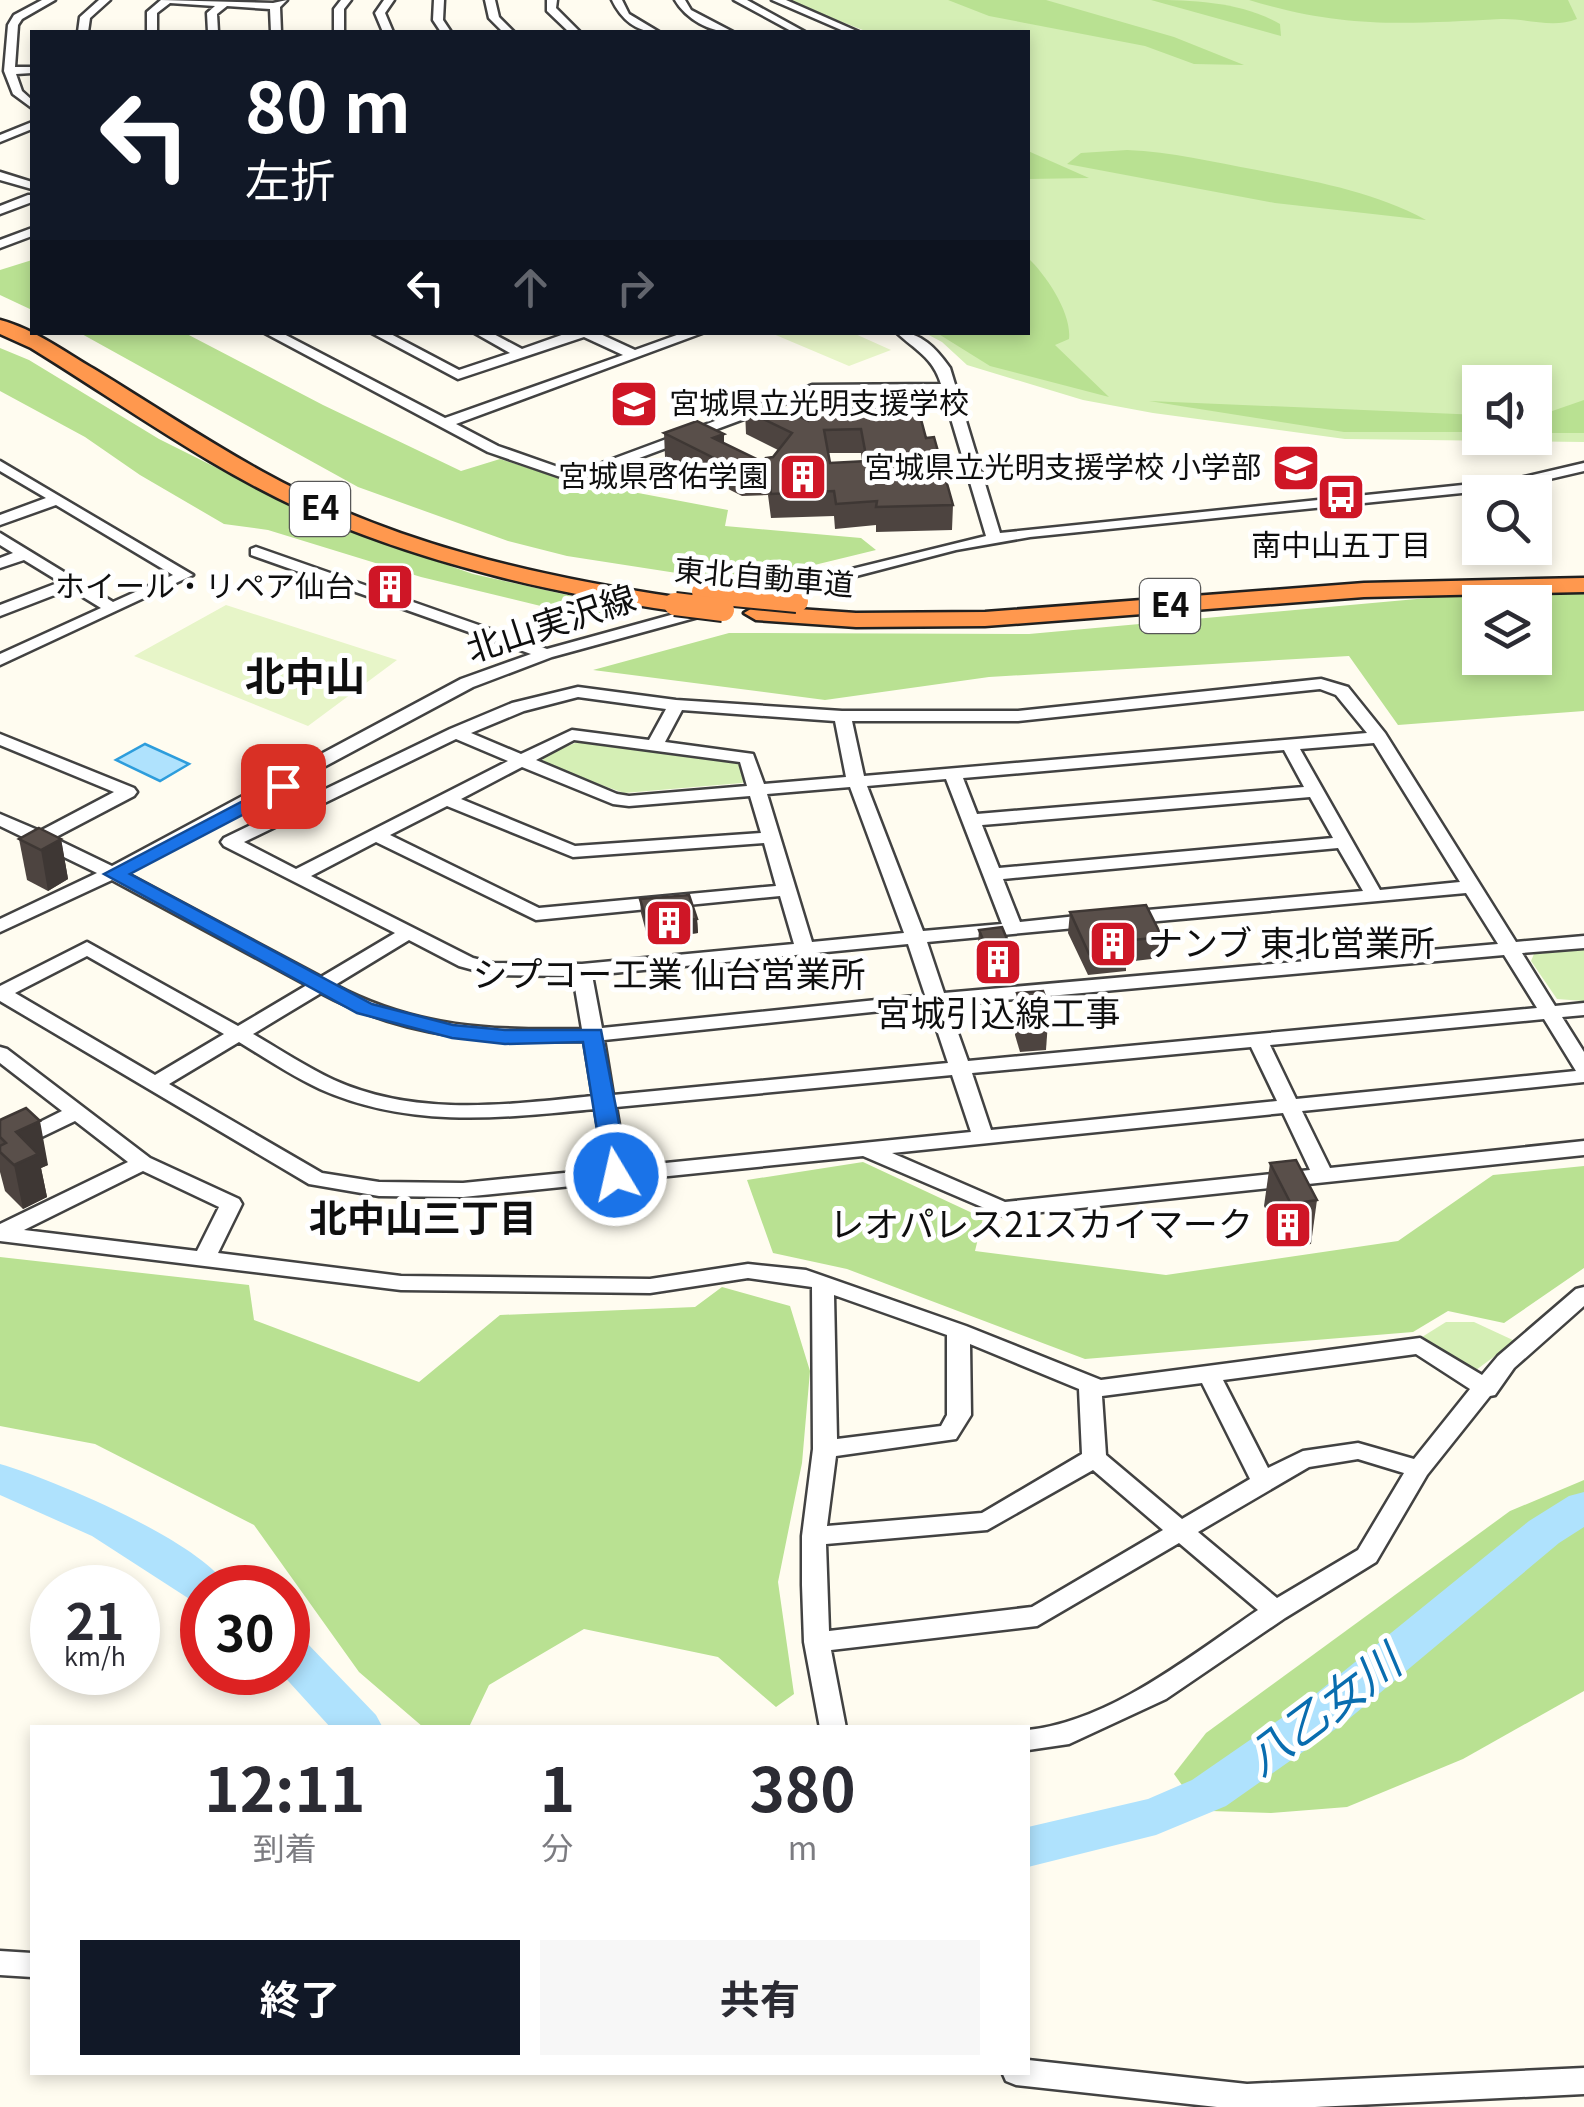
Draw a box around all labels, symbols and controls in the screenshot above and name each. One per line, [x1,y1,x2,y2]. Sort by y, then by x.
text: 80 m [245,52,411,153]
icon: left [80,70,210,200]
text: 左折 [245,145,335,210]
icon: left [398,260,453,315]
icon: ahead [503,260,558,315]
icon: right [608,260,663,315]
map controls [1462,365,1552,675]
button: sound [1462,365,1552,455]
school or university icon: 宮城県立光明支援学校 [608,378,660,430]
place label: 宮城県立光明支援学校 [669,379,969,423]
school or university icon: 宮城県立光明支援学校 小学部 [1270,442,1322,494]
place label: 宮城県立光明支援学校 小学部 [864,443,1261,487]
building icon: 宮城県啓佑学園 [777,451,829,503]
place label: 宮城県啓佑学園 [558,452,768,496]
bus stop icon: 南中山五丁目 [1315,471,1367,523]
button: search [1462,475,1552,565]
road number: E4 [290,482,350,536]
place label: 南中山五丁目 [1251,521,1431,565]
street label: 東北自動車道 [673,545,856,605]
building icon: ホイール・リペア仙台 [364,561,416,613]
place label: ホイール・リペア仙台 [55,562,355,606]
street label: 北山実沢線 [459,569,641,672]
road number: E4 [1140,579,1200,633]
button: layers [1462,585,1552,675]
district label: 北中山 [245,645,365,703]
pin [241,744,326,829]
icon: arrive [256,759,311,814]
building icon: シプコー工業 仙台営業所 [643,897,695,949]
place label: ナンブ 東北営業所 [1148,915,1435,966]
building icon: ナンブ 東北営業所 [1087,918,1139,970]
building icon: 宮城引込線工事 [972,936,1024,988]
place label: シプコー工業 仙台営業所 [473,946,865,997]
place label: 宮城引込線工事 [875,985,1121,1036]
position arrow [564,1123,668,1227]
district label: 北中山三丁目 [309,1188,537,1243]
place label: レオパレス21スカイマーク [829,1196,1253,1247]
building icon: レオパレス21スカイマーク [1262,1199,1314,1251]
speed limit sign: 30 [180,1565,310,1695]
text: 21 [66,1582,125,1654]
water label: 八乙女川 [1229,1625,1416,1787]
text: km/h [64,1637,126,1673]
text: 12:11 [204,1742,365,1829]
text: 1 [540,1742,575,1829]
text: 380 [749,1742,856,1829]
text: 到着 [253,1823,317,1869]
text: 分 [541,1823,573,1869]
text: m [788,1823,817,1869]
button: 終了 [80,1940,520,2055]
button: 共有 [540,1940,980,2055]

